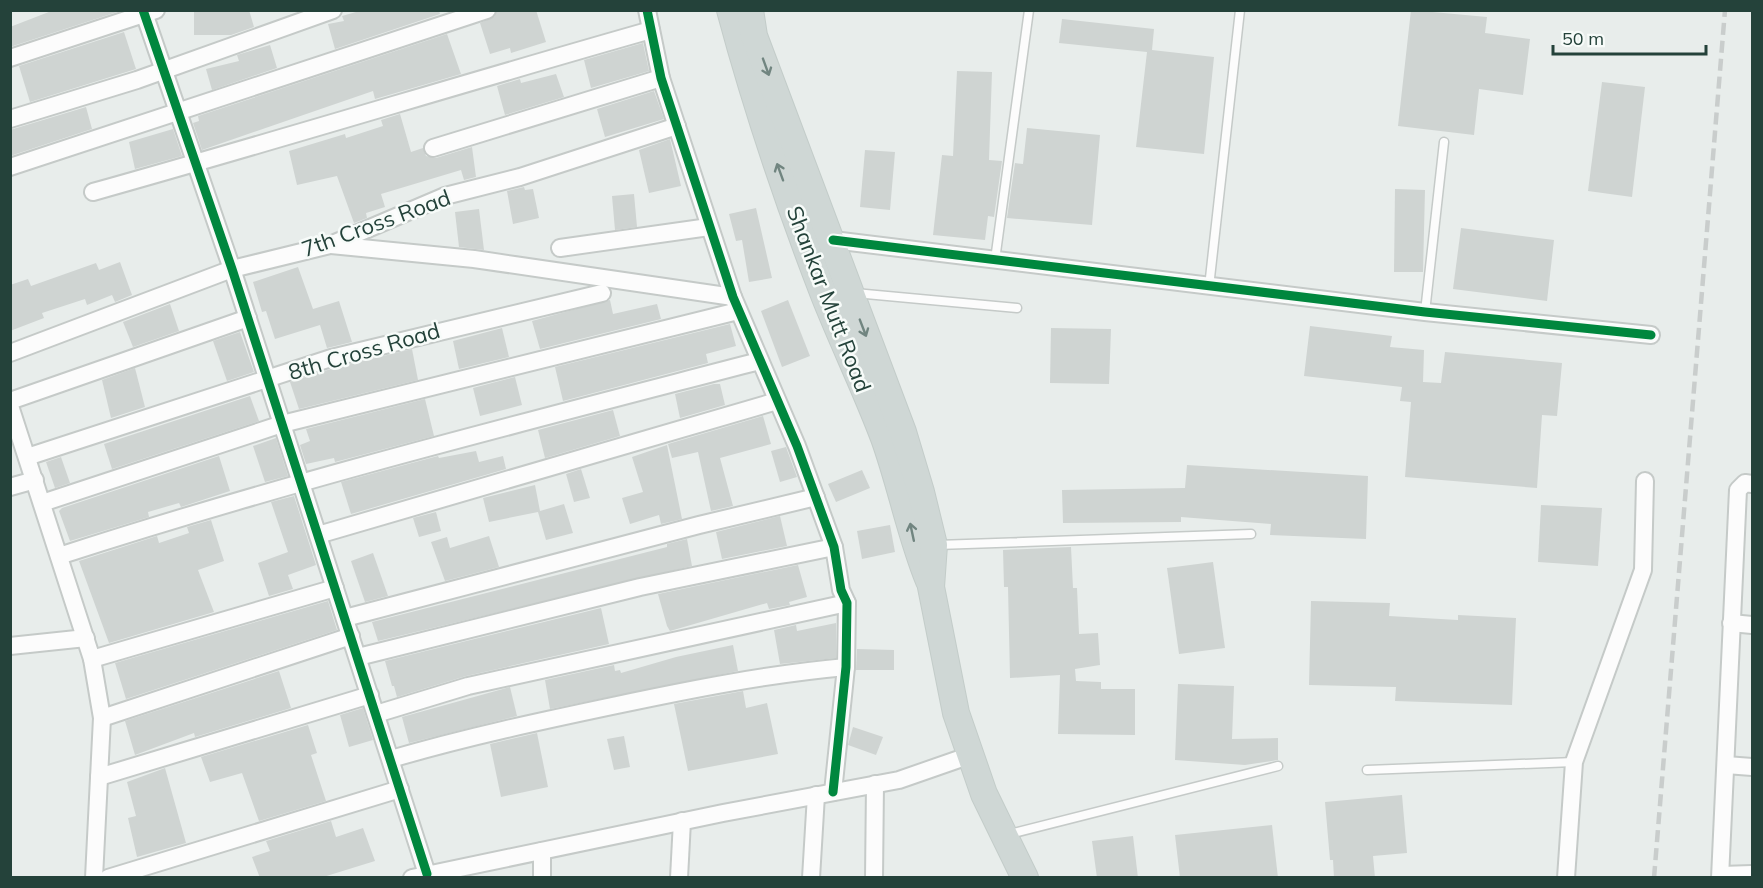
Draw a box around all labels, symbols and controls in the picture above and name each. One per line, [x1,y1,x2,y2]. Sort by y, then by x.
scale bar [1553,18,1706,56]
text: 50 m [1562,27,1604,50]
one-way arrow [761,57,772,76]
one-way arrow [773,163,784,182]
street label: 7th Cross Road [298,183,454,263]
street label: Shankar Mutt Road [781,202,877,396]
street label: 8th Cross Road [285,316,443,386]
one-way arrow [858,318,869,337]
one-way arrow [905,522,917,541]

